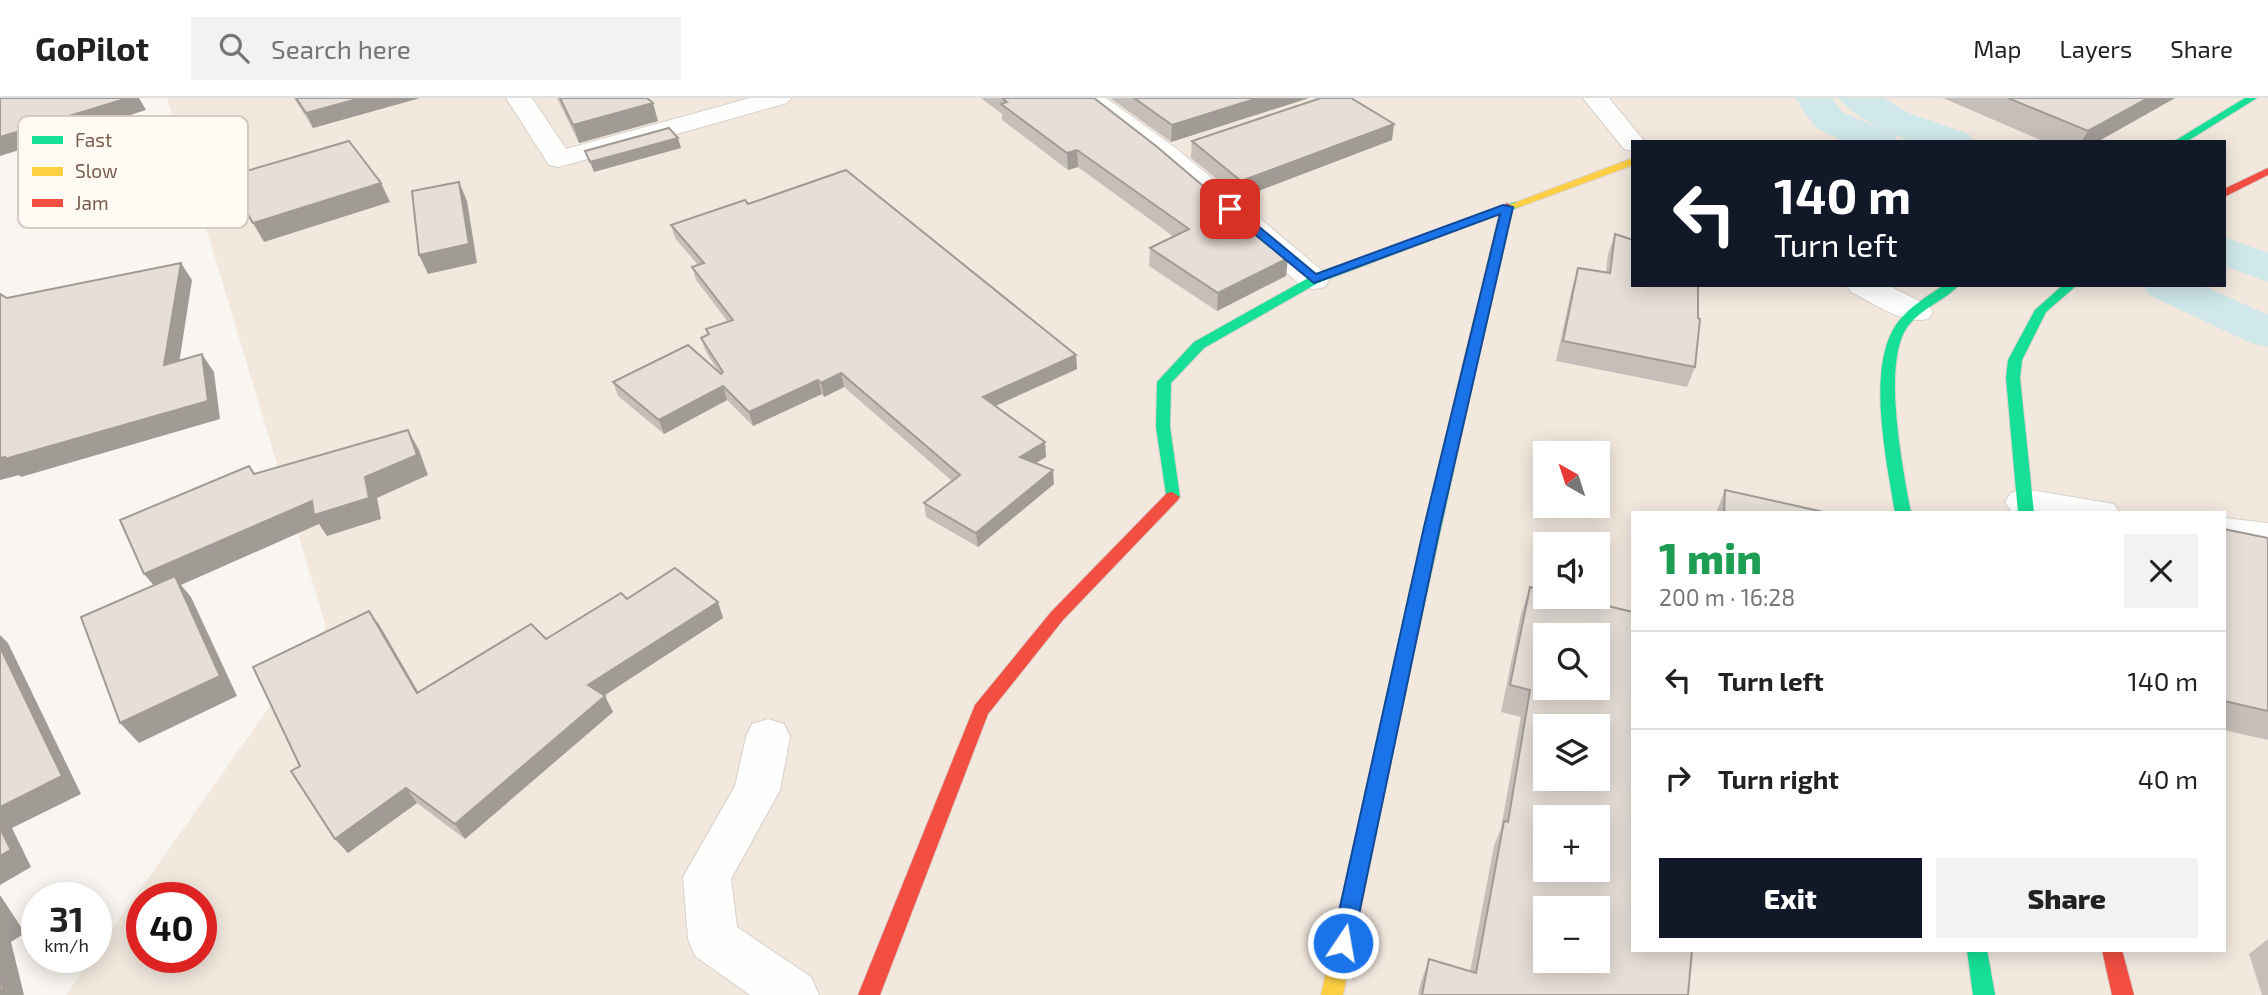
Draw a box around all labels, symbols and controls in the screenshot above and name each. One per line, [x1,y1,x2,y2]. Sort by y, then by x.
search box [191,17,681,80]
text: GoPilot [35,28,149,68]
icon: search [215,29,253,67]
text: Search here [271,33,411,64]
text: Map [1973,34,2021,63]
text: Layers [2059,34,2132,63]
text: Share [2170,34,2233,63]
legend [18,116,248,228]
text: Fast [75,128,112,151]
text: Slow [75,159,118,182]
text: 140 m [1774,165,1911,224]
icon: left [1659,168,1750,259]
pin [1200,179,1260,239]
icon: arrive [1211,190,1249,228]
text: Jam [75,191,109,214]
text: Turn left [1774,225,1898,263]
north arrow [1533,441,1610,518]
map controls [1533,441,1610,973]
button: sound [1533,532,1610,609]
text: 1 min [1659,532,1762,582]
button: close [2124,534,2198,608]
text: 200 m · 16:28 [1659,583,1795,611]
button: search [1533,623,1610,700]
icon: left [1659,661,1697,699]
text: Turn left [1718,665,1824,696]
text: 140 m [2127,665,2198,696]
button: layers [1533,714,1610,791]
icon: right [1659,759,1697,797]
text: Turn right [1718,763,1839,794]
text: 40 m [2138,763,2198,794]
button: + [1533,805,1610,882]
button: Exit [1659,858,1922,938]
button: Share [1936,858,2198,938]
speed limit sign: 40 [126,882,217,973]
button: − [1533,896,1610,973]
text: 31 [49,897,84,939]
position arrow [1306,906,1380,980]
text: km/h [44,934,89,956]

